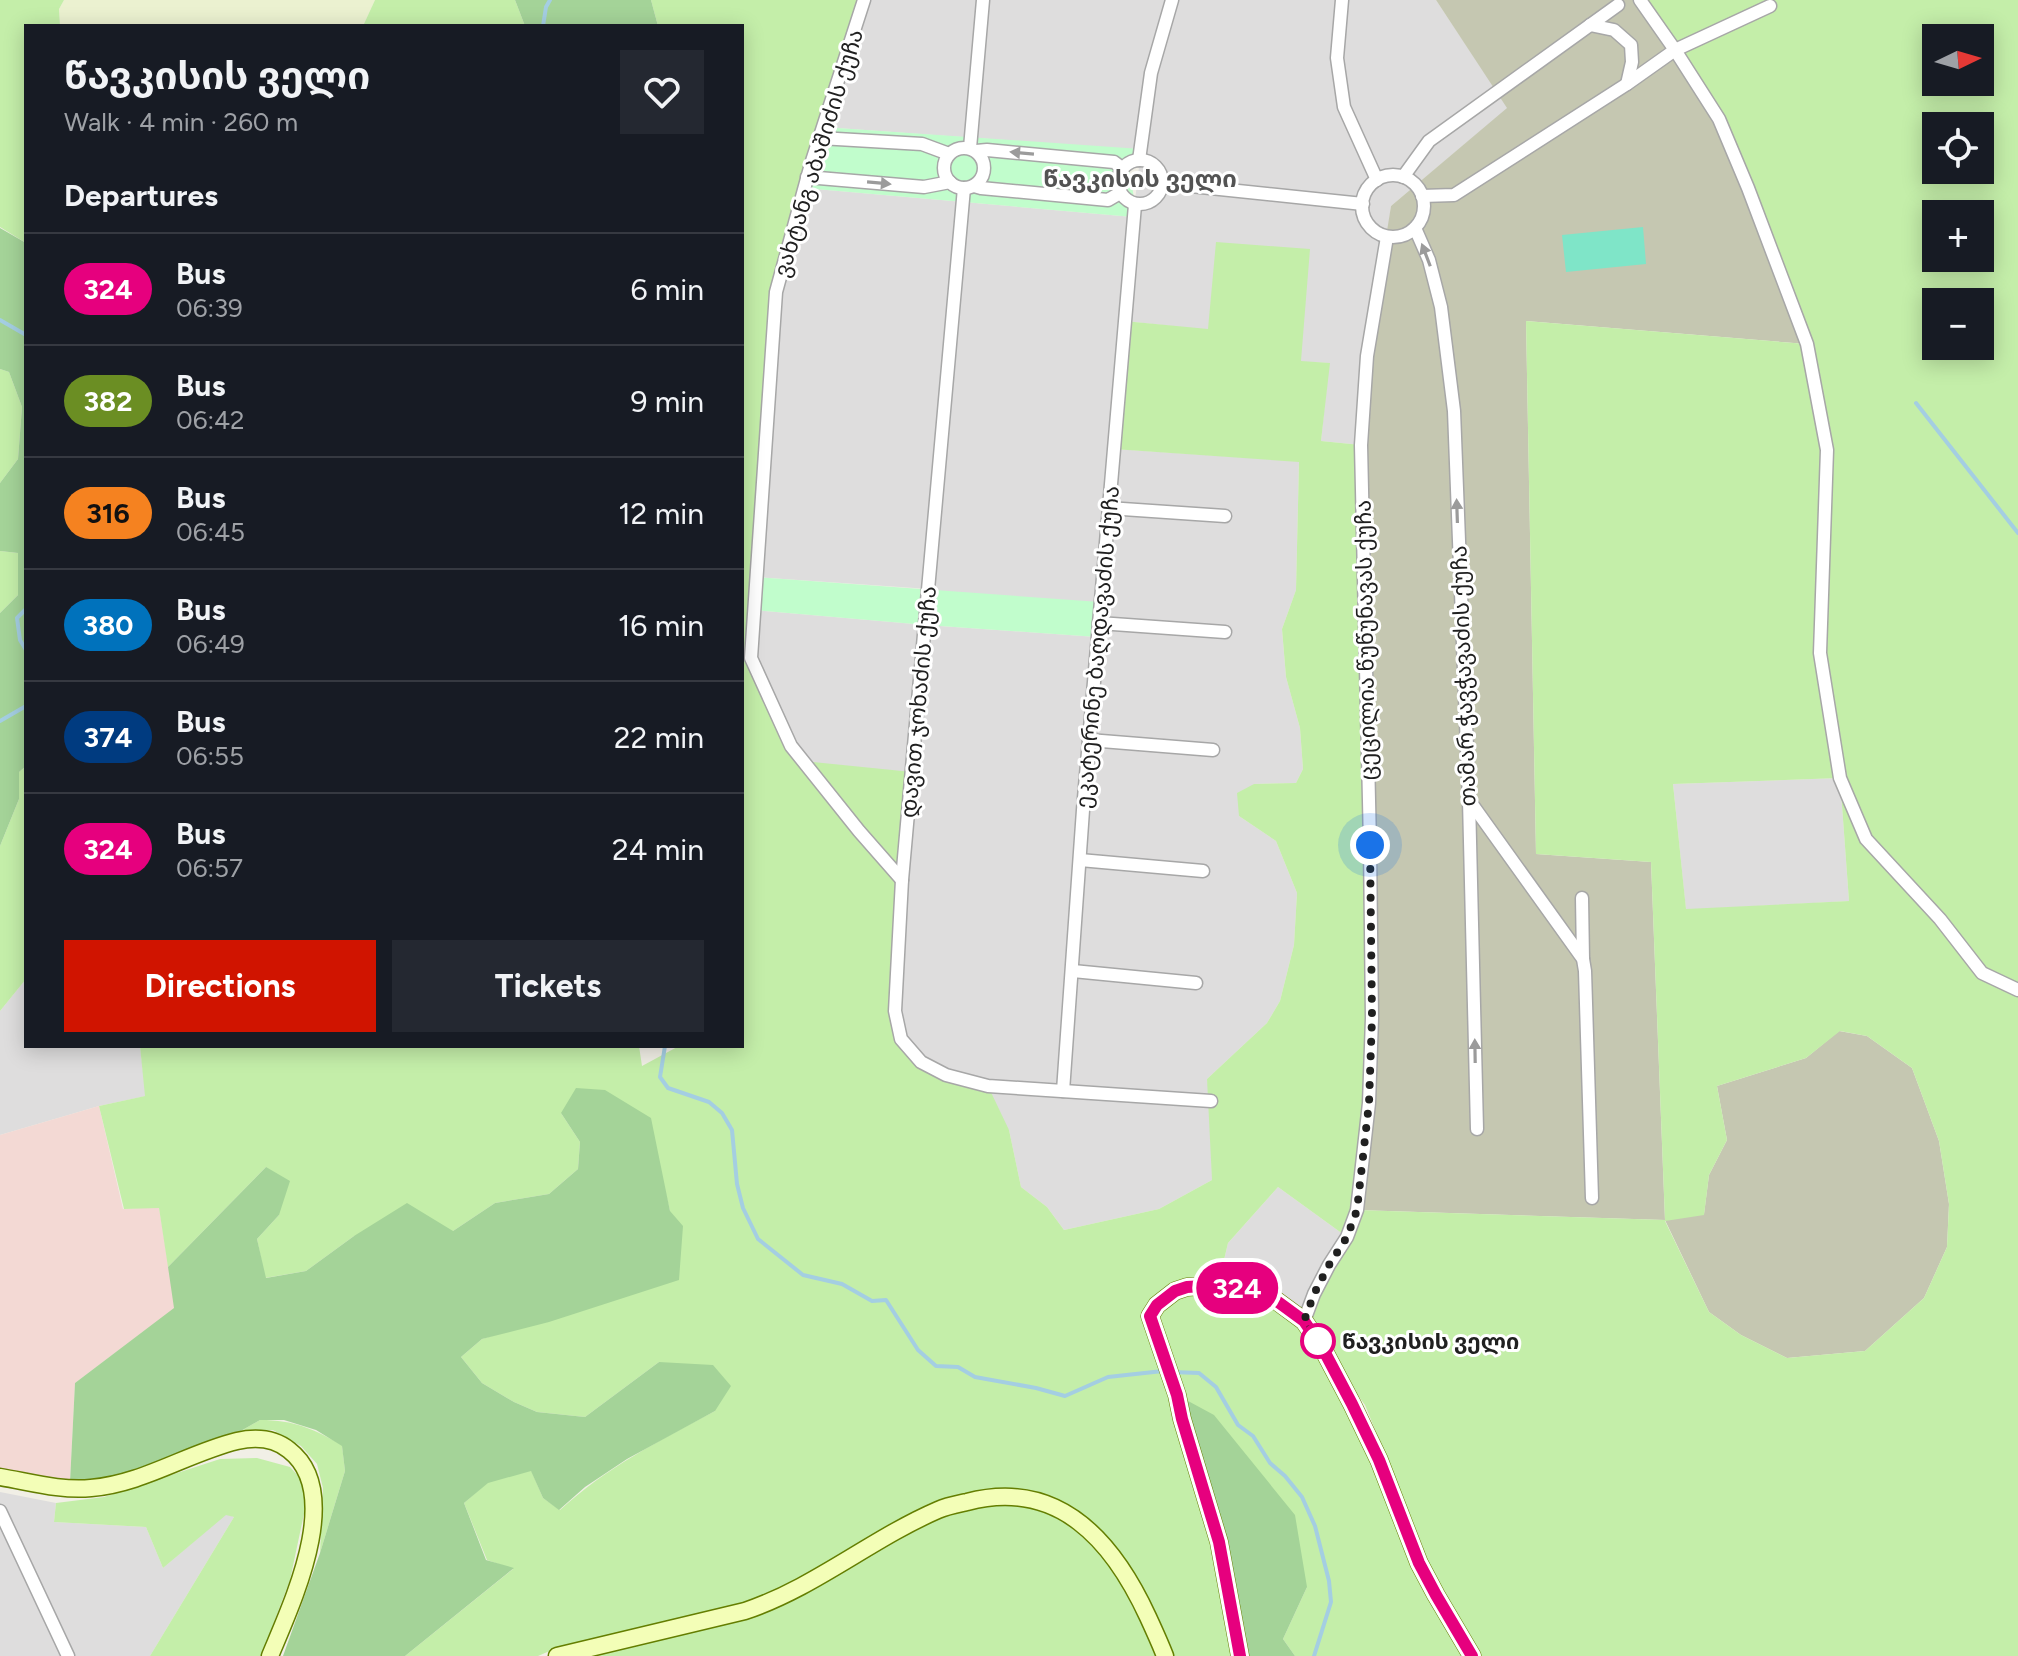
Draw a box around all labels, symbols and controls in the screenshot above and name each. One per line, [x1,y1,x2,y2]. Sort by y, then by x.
north arrow [1922,24,1994,96]
map controls [1922,24,1994,360]
street label: ვახტანგ აბაშიძის ქუჩა [768,26,869,280]
button: heart [620,50,704,134]
text: წავკისის ველი [64,53,370,99]
text: Walk · 4 min · 260 m [64,106,298,138]
button: locate [1922,112,1994,184]
one-way arrow [1009,146,1034,159]
district label: წავკისის ველი [1043,164,1237,193]
text: Departures [64,177,218,214]
one-way arrow [867,177,892,190]
button: + [1922,200,1994,272]
one-way arrow [1419,242,1432,266]
text: Bus [176,255,225,292]
text: 6 min [630,271,704,308]
text: 324 [83,272,133,306]
button: − [1922,288,1994,360]
text: 06:39 [176,292,243,324]
text: Bus [176,367,225,404]
text: 9 min [630,383,704,420]
text: 382 [84,384,132,418]
text: 06:42 [176,404,245,436]
text: Bus [176,479,225,516]
street label: ეკატერინე ბაღდავაძის ქუჩა [1070,485,1125,809]
text: 12 min [618,495,704,532]
text: 316 [86,496,130,530]
one-way arrow [1451,498,1463,523]
street label: ცეცილია წუწუნავას ქუჩა [1350,499,1381,781]
text: 06:45 [176,516,245,548]
street label: თამარ ჭავჭავაძის ქუჩა [1445,545,1482,807]
street label: დავით ჯოხაძის ქუჩა [895,585,942,819]
text: Bus [176,591,225,628]
text: 16 min [618,607,704,644]
text: 380 [83,608,133,642]
text: 06:49 [176,628,245,660]
text: Bus [176,703,225,740]
text: 22 min [614,719,704,756]
text: 374 [84,720,132,754]
text: 06:55 [176,740,244,772]
text: Bus [176,815,225,852]
your location [1350,825,1390,865]
text: 24 min [612,831,704,868]
text: 324 [83,832,133,866]
text: 06:57 [176,852,243,884]
button: Directions [64,940,376,1032]
button: Tickets [392,940,704,1032]
one-way arrow [1468,1038,1481,1063]
line badge: 324 [1191,1262,1283,1314]
text: 324 [1212,1271,1262,1305]
marker: წავკისის ველი [1301,1324,1335,1358]
place label: წავკისის ველი [1342,1328,1519,1355]

